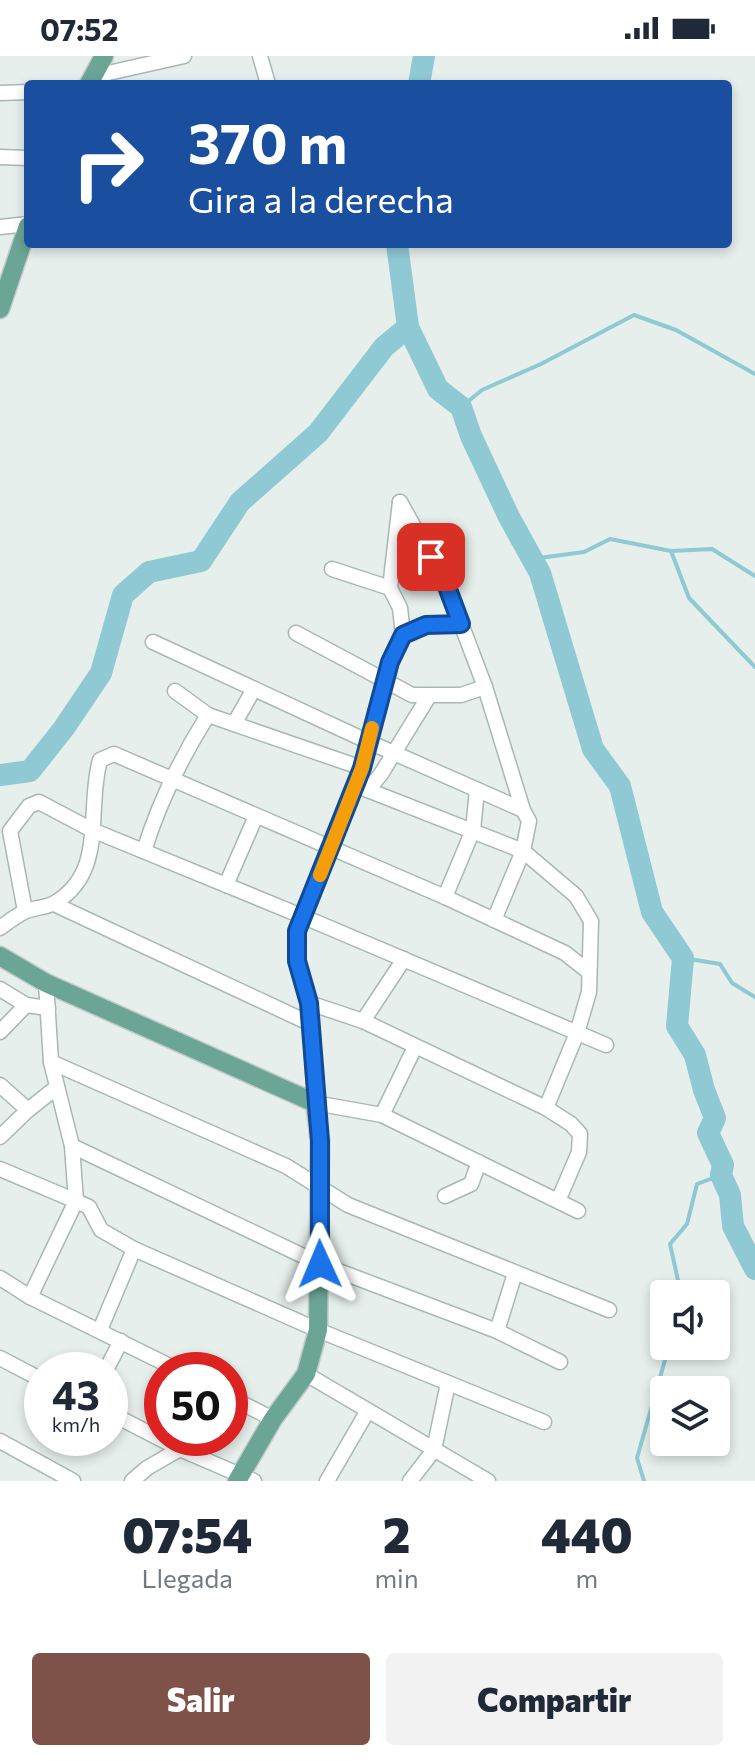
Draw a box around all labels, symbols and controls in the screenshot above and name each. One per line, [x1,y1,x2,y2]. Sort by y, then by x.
text: 07:52 [40,10,119,47]
text: 370 m [188,107,347,176]
icon: right [56,112,160,216]
text: Gira a la derecha [188,176,454,220]
pin [397,523,465,591]
icon: arrive [409,535,453,579]
position arrow [278,1222,362,1306]
map controls [650,1280,730,1456]
button: sound [650,1280,730,1360]
speed limit sign: 50 [144,1352,248,1456]
text: 43 [52,1369,100,1418]
button: layers [650,1376,730,1456]
text: km/h [52,1412,100,1436]
text: 07:54 [122,1504,252,1563]
text: 2 [383,1504,410,1563]
text: 440 [541,1504,633,1563]
text: Llegada [142,1562,233,1593]
text: min [374,1562,419,1593]
text: m [575,1562,598,1593]
button: Salir [32,1653,370,1745]
button: Compartir [386,1653,723,1745]

